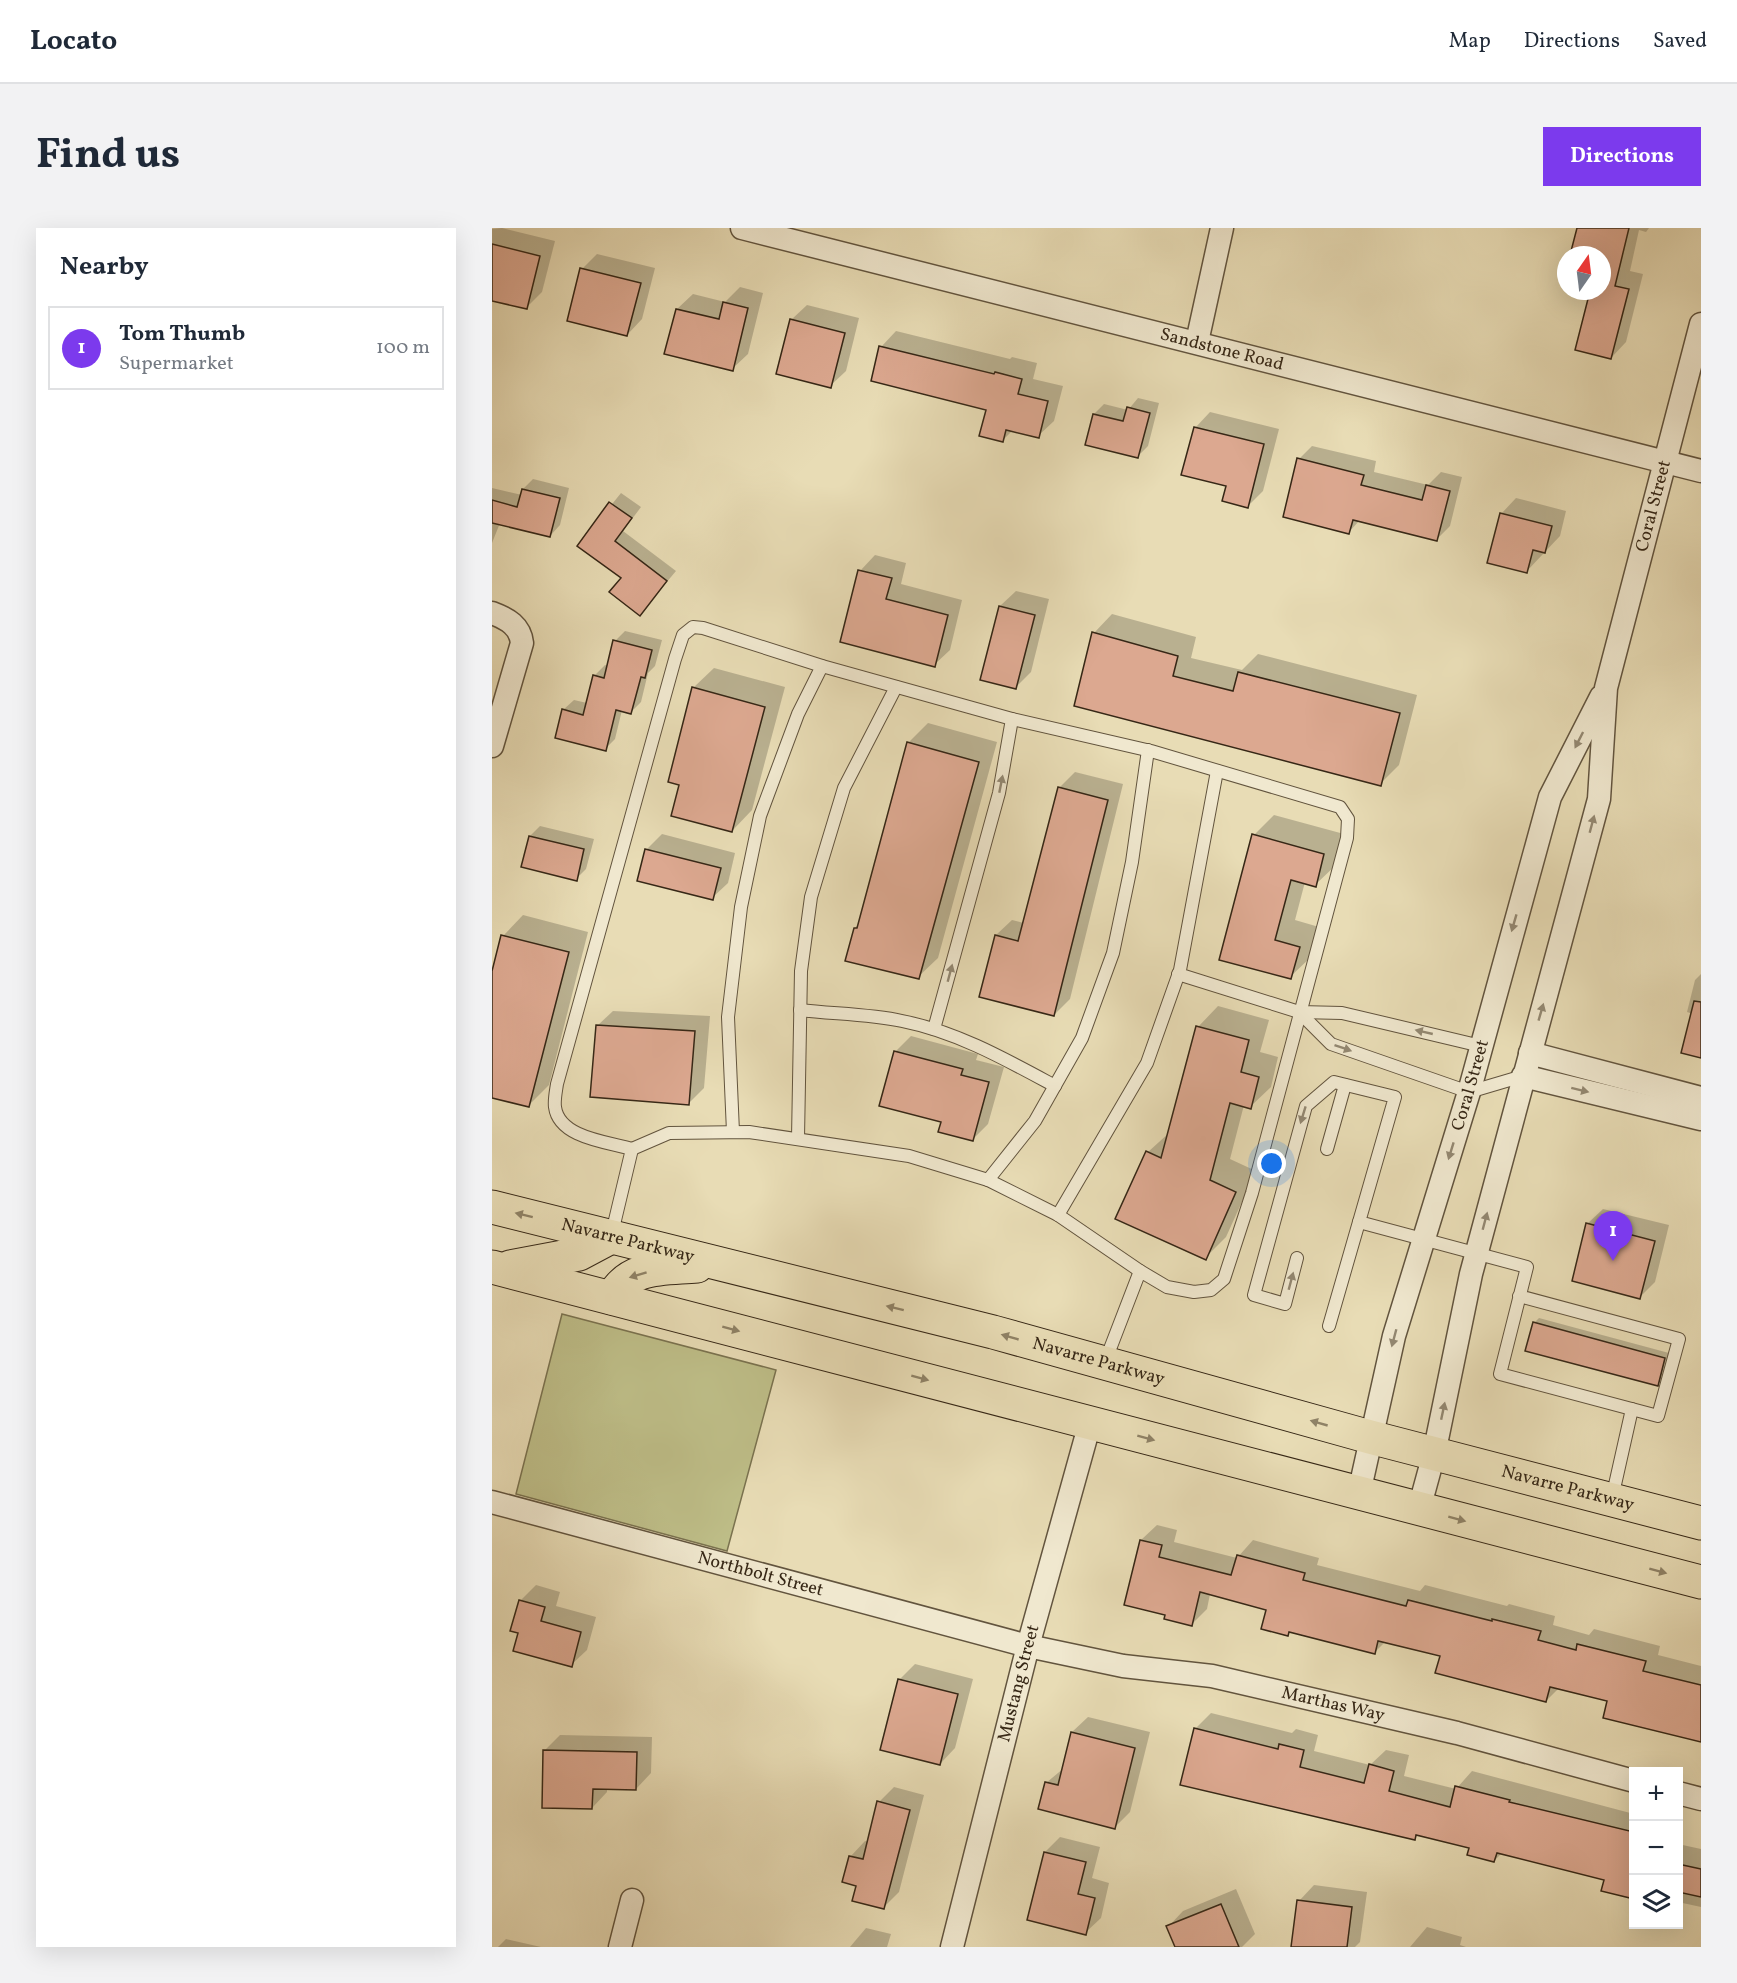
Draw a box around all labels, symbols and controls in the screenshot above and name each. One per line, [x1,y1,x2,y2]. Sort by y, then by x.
text: Locato [30,22,117,61]
text: Map [1449,27,1491,56]
text: Directions [1524,27,1620,56]
text: Saved [1653,27,1707,56]
text: Find us [36,127,180,186]
button: Directions [1543,127,1701,186]
north arrow [1557,246,1611,300]
text: Nearby [60,249,149,285]
text: Tom Thumb [119,319,245,350]
street label: Sandstone Road [1157,322,1286,377]
text: 1 [77,334,86,362]
text: 100 m [376,334,430,362]
text: Supermarket [119,350,234,378]
street label: Coral Street [1630,457,1677,555]
one-way arrow [1574,731,1584,748]
one-way arrow [996,775,1005,794]
one-way arrow [1588,815,1598,833]
one-way arrow [1509,914,1518,932]
one-way arrow [945,963,955,982]
one-way arrow [1537,1003,1546,1021]
one-way arrow [1415,1027,1434,1037]
street label: Coral Street [1445,1037,1495,1134]
one-way arrow [1334,1044,1352,1054]
one-way arrow [1570,1085,1589,1095]
one-way arrow [1298,1106,1307,1124]
one-way arrow [1446,1142,1455,1160]
your location [1257,1149,1286,1178]
one-way arrow [514,1210,533,1220]
street label: Navarre Parkway [559,1212,697,1270]
one-way arrow [1481,1212,1491,1230]
pin: 1 [1594,1212,1632,1261]
one-way arrow [629,1271,647,1280]
one-way arrow [1287,1272,1296,1290]
one-way arrow [886,1302,904,1312]
one-way arrow [722,1325,740,1334]
one-way arrow [1389,1329,1398,1347]
street label: Navarre Parkway [1030,1331,1168,1392]
one-way arrow [1001,1332,1019,1341]
one-way arrow [911,1374,929,1384]
one-way arrow [1439,1401,1448,1420]
one-way arrow [1310,1418,1328,1427]
one-way arrow [1137,1433,1156,1443]
street label: Navarre Parkway [1499,1459,1637,1518]
one-way arrow [1448,1514,1466,1524]
street label: Northbolt Street [695,1545,826,1603]
one-way arrow [1649,1567,1667,1577]
street label: Mustang Street [992,1622,1046,1745]
street label: Marthas Way [1279,1680,1387,1728]
map controls [1629,1767,1683,1929]
button: + [1629,1767,1683,1821]
button: − [1629,1821,1683,1875]
button: layers [1629,1875,1683,1929]

